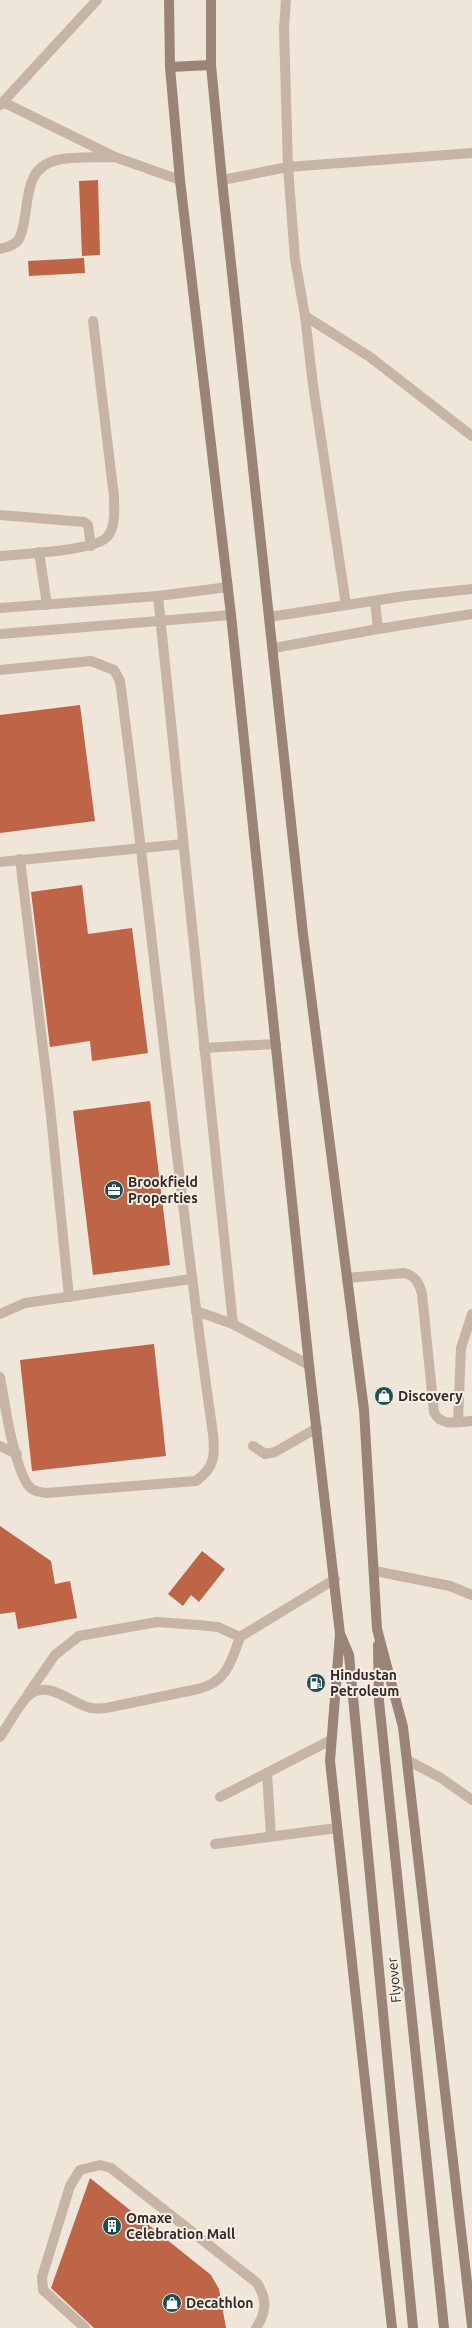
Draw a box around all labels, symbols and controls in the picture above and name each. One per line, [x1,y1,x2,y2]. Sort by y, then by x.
place label: Brookfield Properties [128,1174,198,1206]
office icon: Brookfield Properties [103,1179,125,1201]
shop icon: Discovery [373,1385,395,1407]
place label: Discovery [398,1388,463,1404]
place label: Hindustan Petroleum [330,1667,399,1699]
fuel station icon: Hindustan Petroleum [305,1672,327,1694]
street label: Flyover [384,1956,404,2004]
place label: Omaxe Celebration Mall [126,2210,235,2242]
building icon: Omaxe Celebration Mall [101,2215,123,2237]
shop icon: Decathlon [161,2292,183,2314]
place label: Decathlon [186,2295,254,2311]

